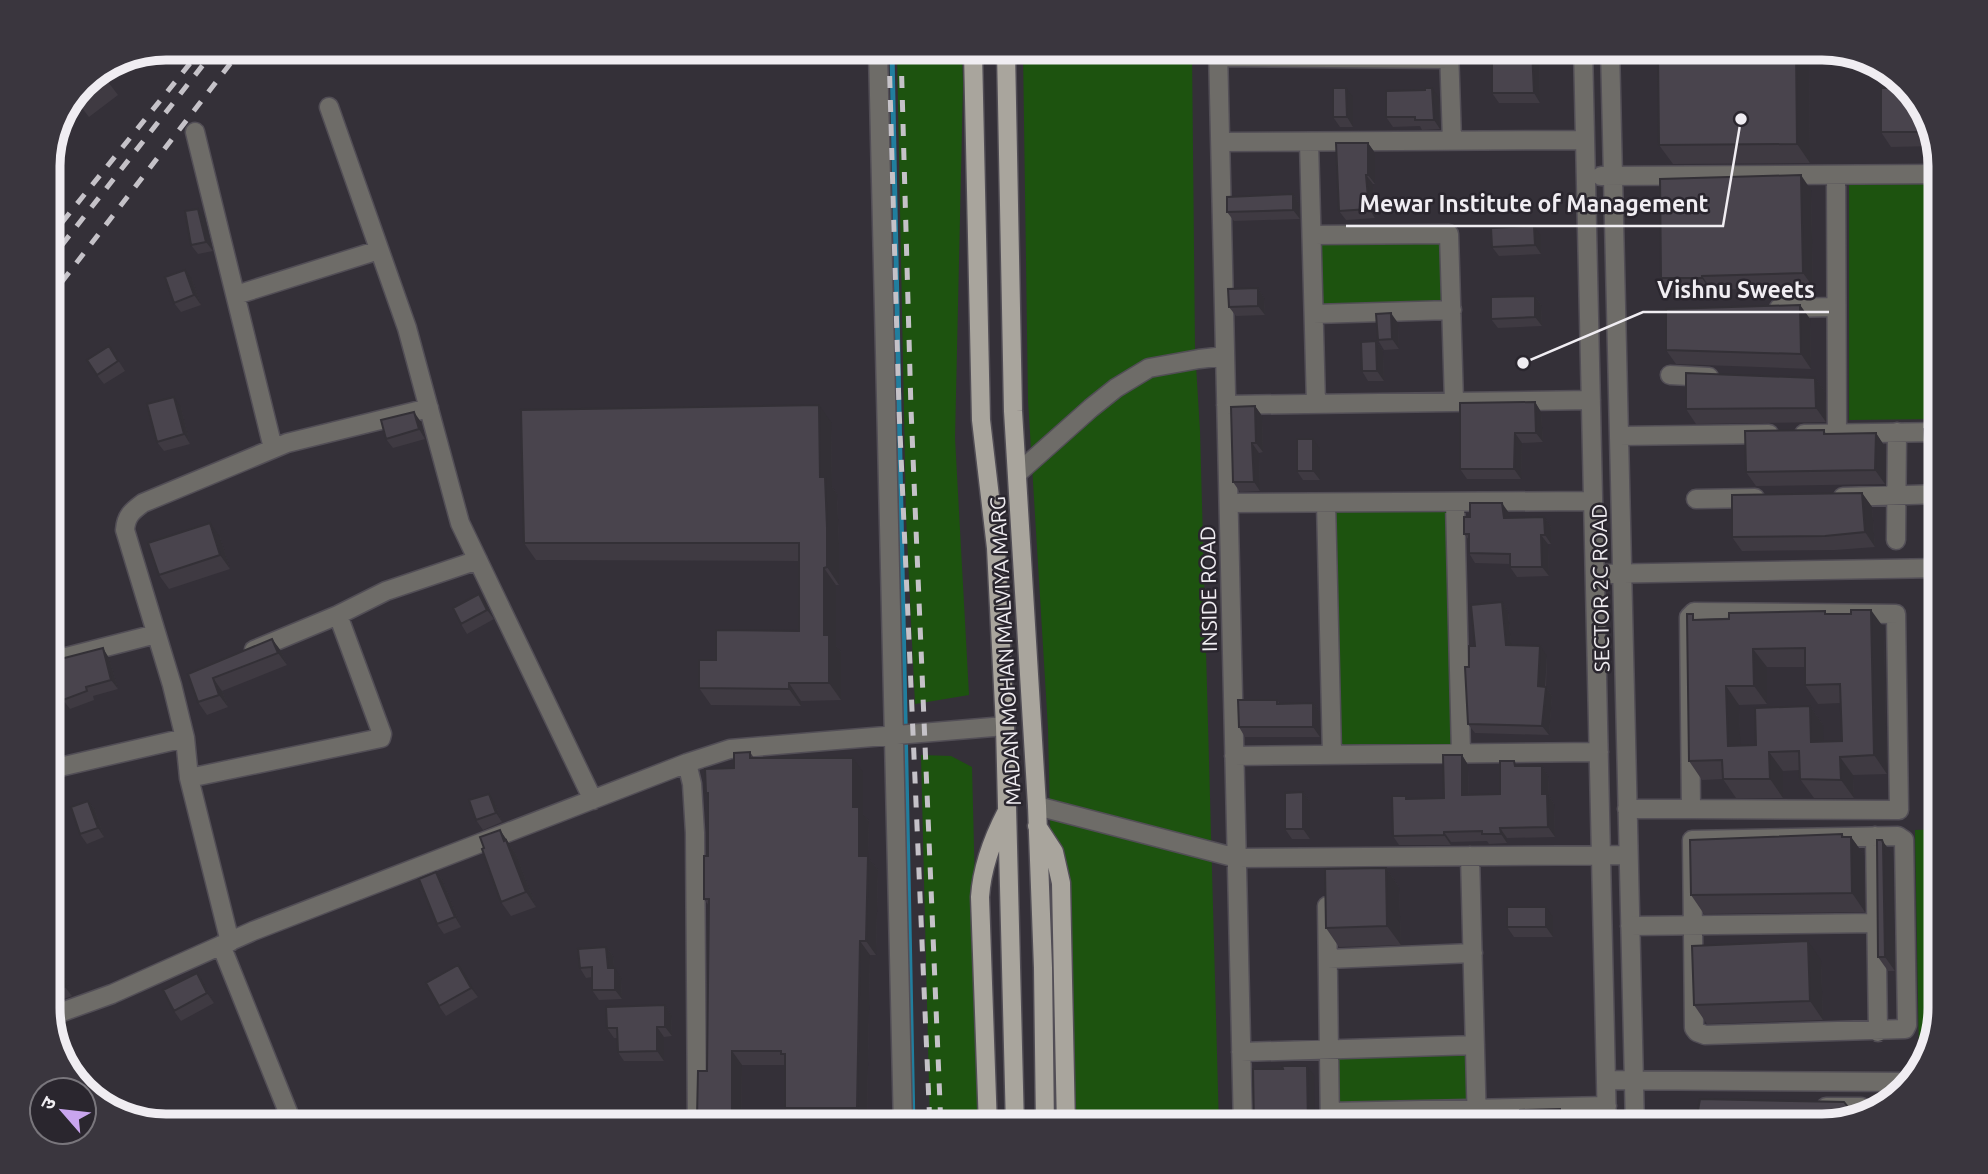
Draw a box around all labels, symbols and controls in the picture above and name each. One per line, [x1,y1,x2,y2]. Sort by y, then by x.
callout: Mewar Institute of Management [1346,182,1723,226]
text: Mewar Institute of Management [1360,191,1709,216]
callout: Vishnu Sweets [1643,268,1829,312]
text: Vishnu Sweets [1657,277,1815,302]
street label: MADAN MOHAN MALVIYA MARG [985,496,1025,806]
street label: SECTOR 2C ROAD [1587,504,1613,672]
street label: INSIDE ROAD [1195,526,1221,652]
north arrow [28,1076,98,1146]
text: उ [36,1092,61,1113]

